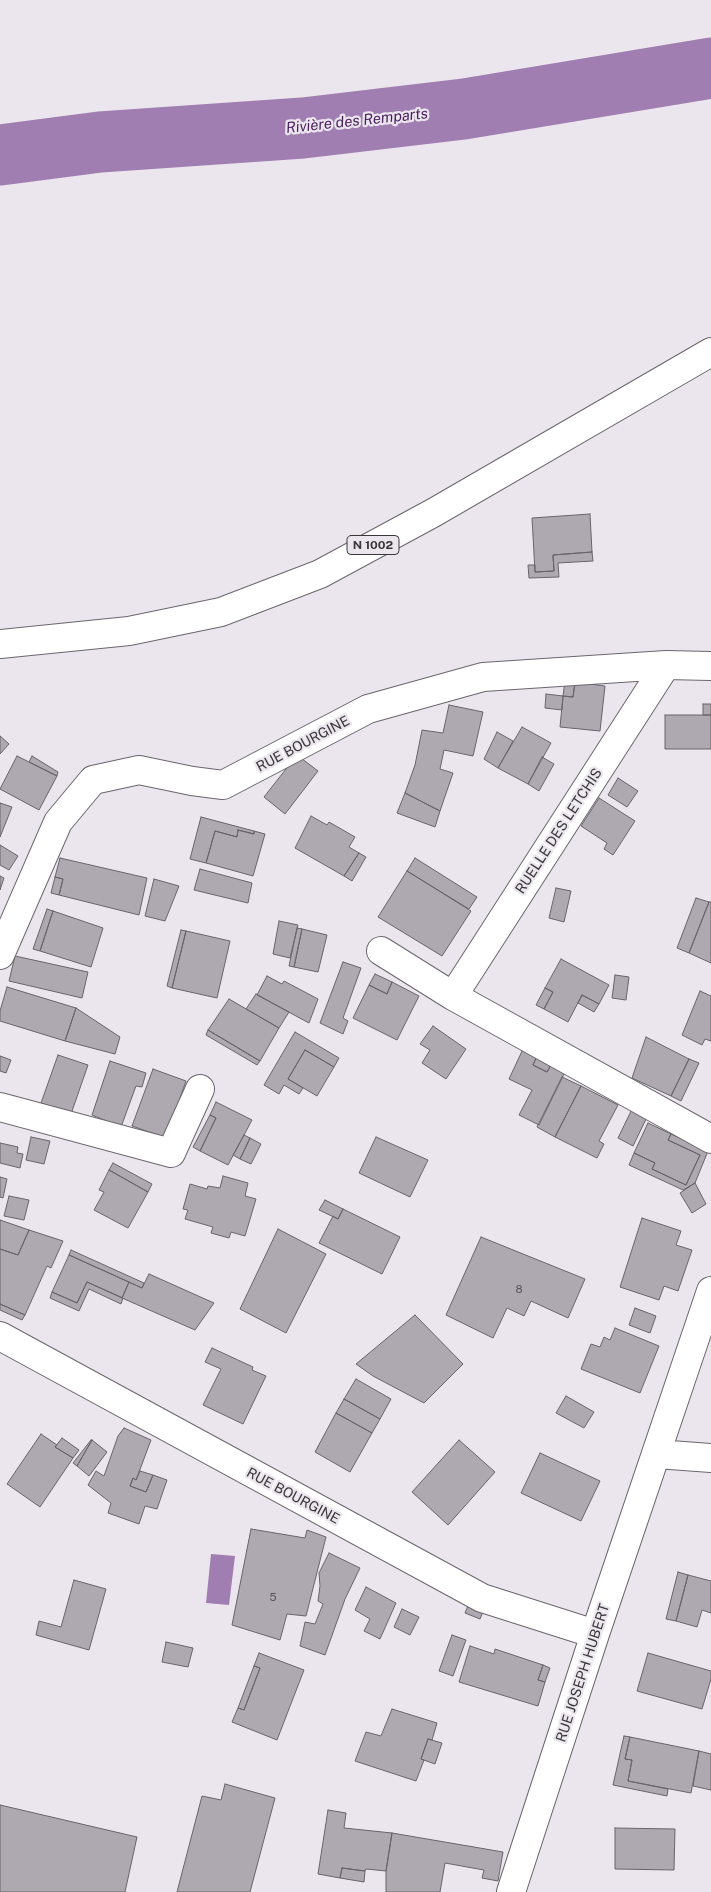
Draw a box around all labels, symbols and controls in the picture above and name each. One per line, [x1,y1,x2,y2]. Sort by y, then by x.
water label: Rivière des Remparts [285,105,429,137]
road number: N 1002 [347,536,399,554]
street label: RUE BOURGINE [254,712,352,776]
street label: RUELLE DES LETCHIS [512,765,606,897]
house number: 8 [515,1283,523,1297]
street label: RUE BOURGINE [244,1464,342,1528]
house number: 5 [269,1591,277,1605]
street label: RUE JOSEPH HUBERT [553,1602,613,1744]

